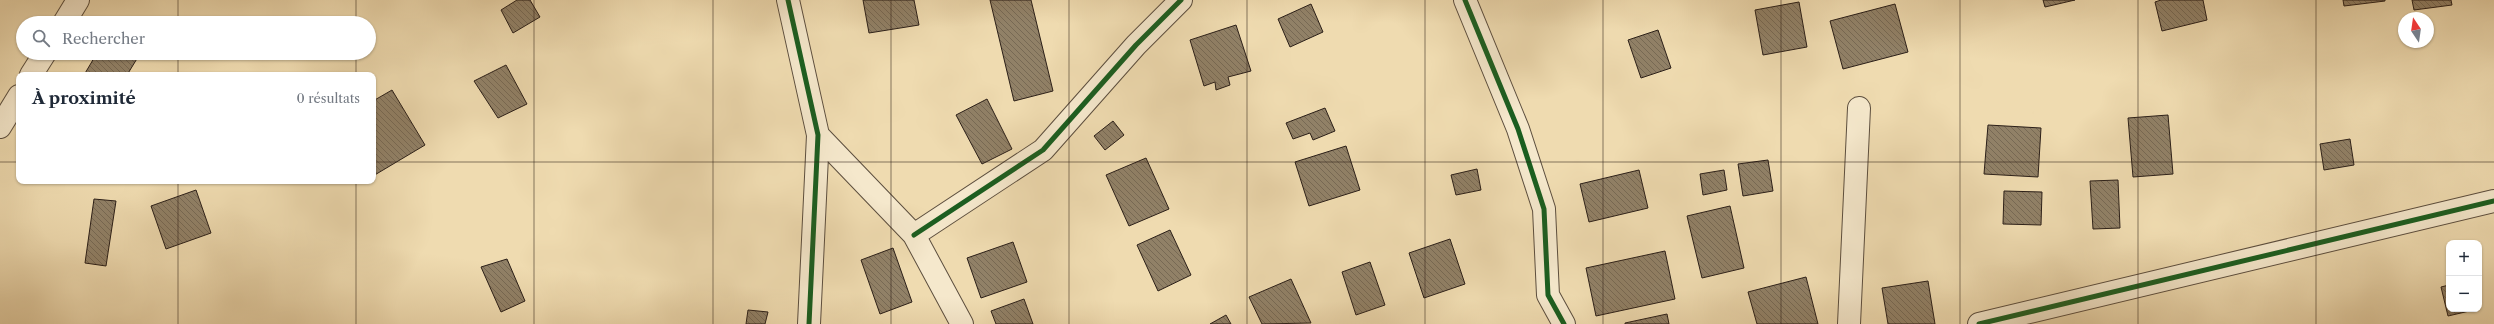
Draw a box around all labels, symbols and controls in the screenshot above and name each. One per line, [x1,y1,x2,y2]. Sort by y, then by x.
north arrow [2398,12,2434,48]
search box [16,16,376,60]
icon: search [30,27,52,49]
text: Rechercher [62,29,145,48]
text: À proximité [32,88,136,108]
text: 0 résultats [296,90,360,106]
map controls [2446,240,2482,312]
button: + [2446,240,2482,276]
button: − [2446,276,2482,312]

